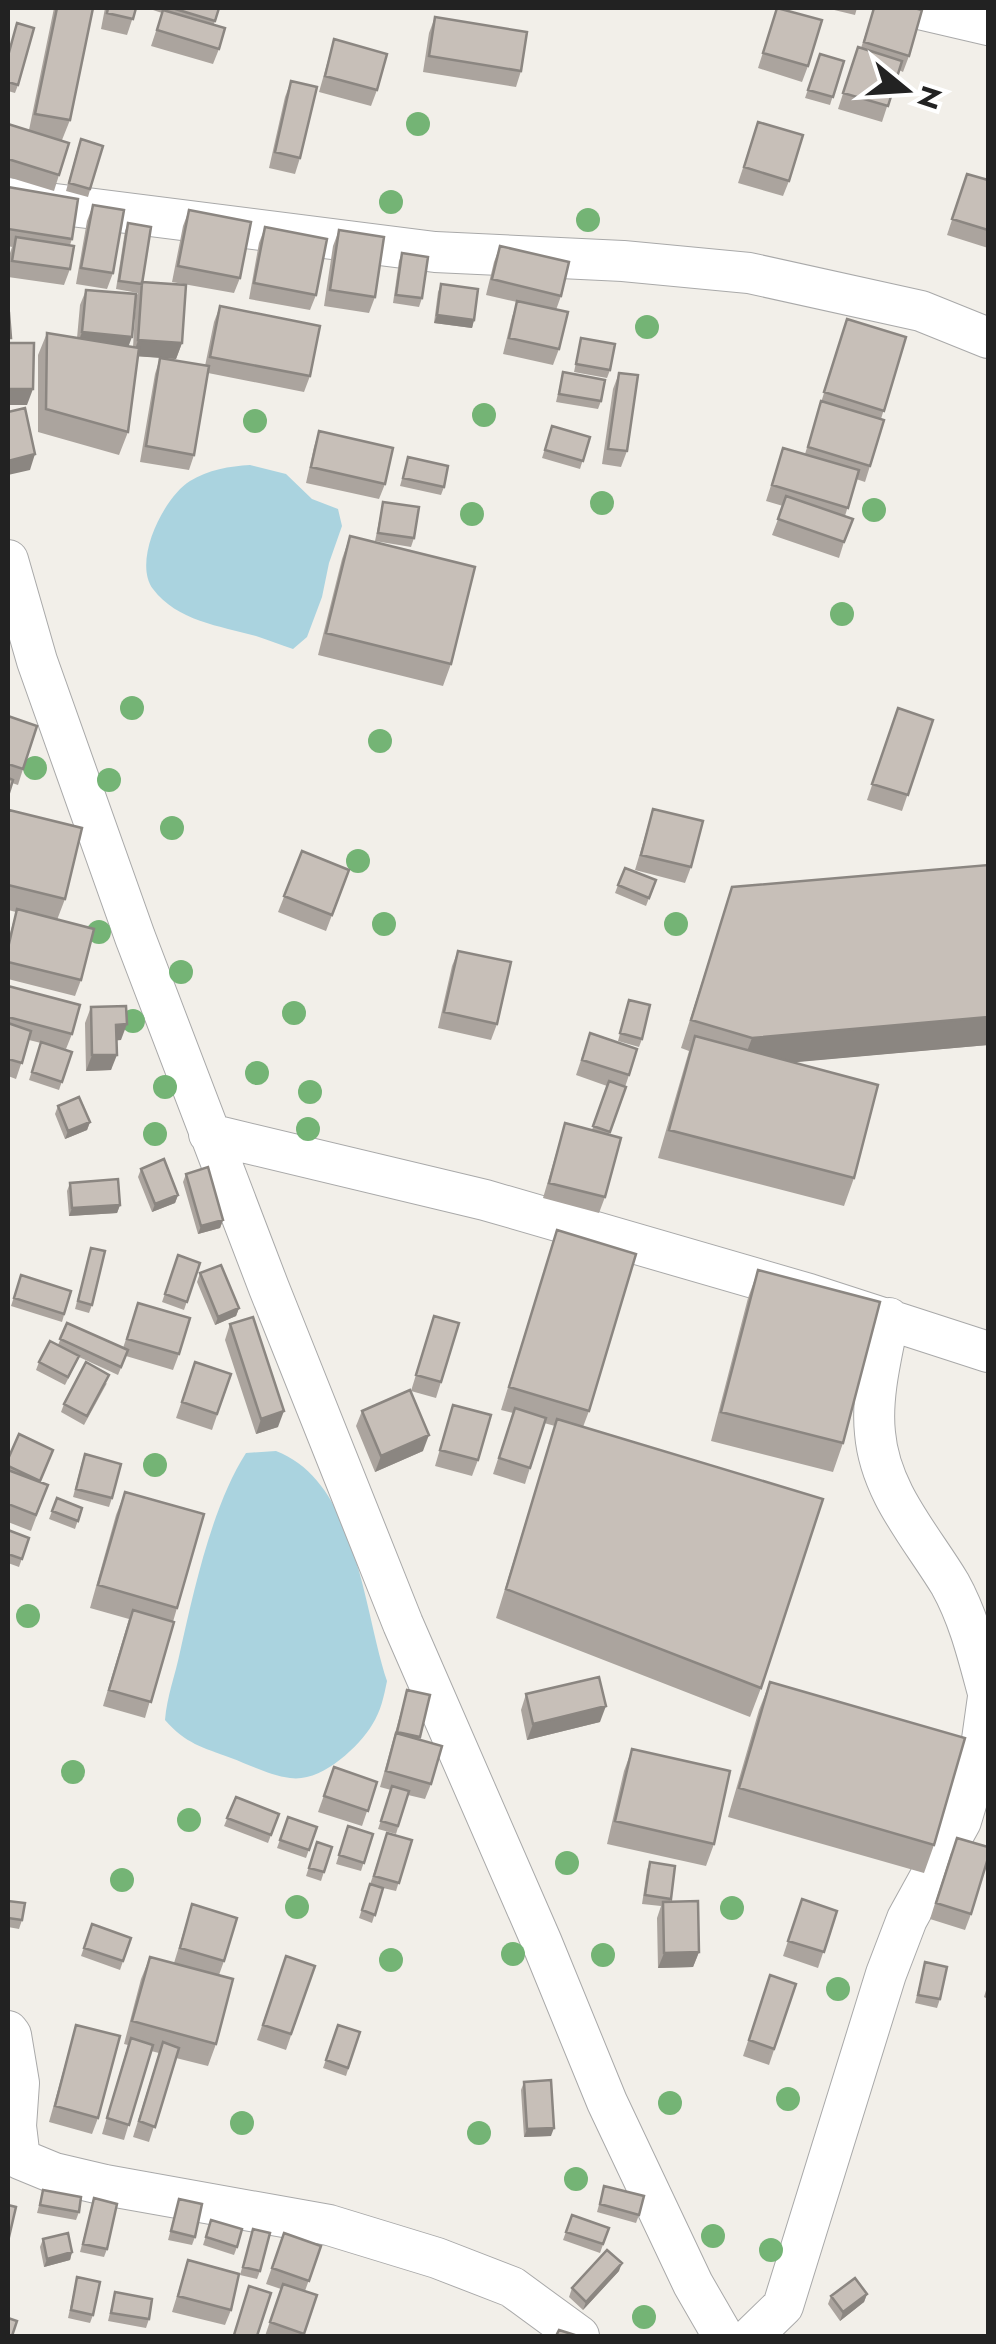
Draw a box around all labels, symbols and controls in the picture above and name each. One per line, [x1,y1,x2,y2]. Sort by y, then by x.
north arrow [856,40,956,140]
text: N [906,81,952,114]

